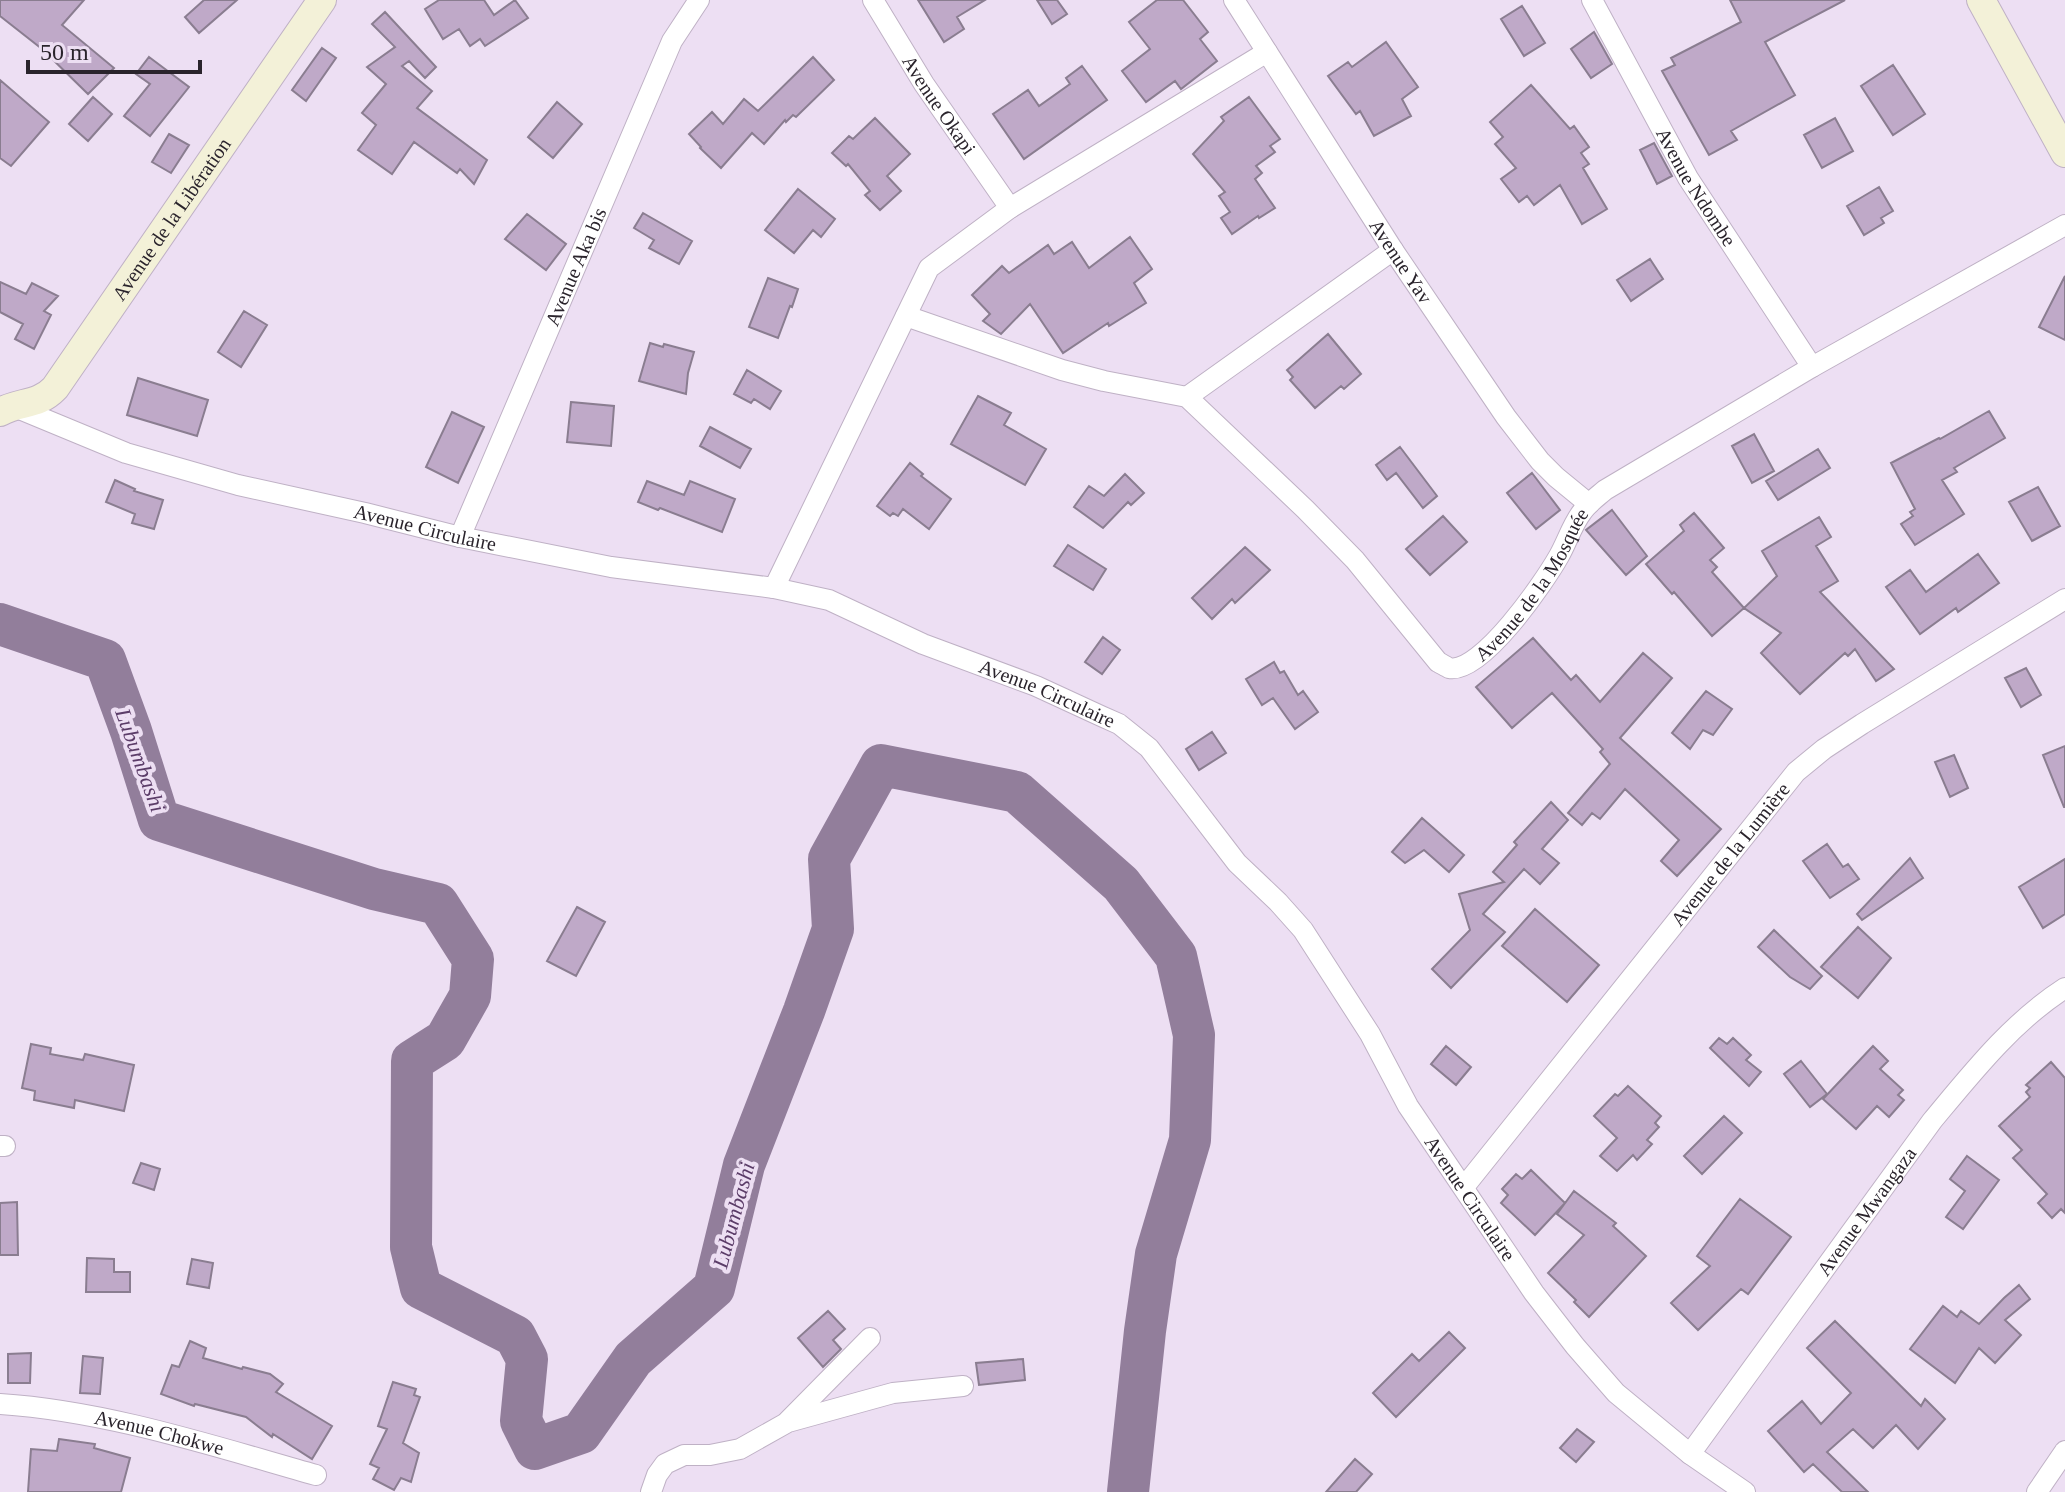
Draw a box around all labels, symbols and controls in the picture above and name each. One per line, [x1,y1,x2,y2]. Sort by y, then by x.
scale bar [28,24,200,74]
text: 50 m [40,39,89,65]
street label: Avenue Okapi [898,51,981,159]
street label: Avenue Ndombe [1652,124,1741,250]
street label: Avenue de la Libération [108,133,235,304]
street label: Avenue Aka bis [541,204,611,329]
street label: Avenue Yav [1365,215,1437,307]
street label: Avenue Circulaire [352,500,498,555]
street label: Avenue de la Mosquée [1471,503,1592,666]
street label: Avenue Circulaire [976,655,1119,732]
water label: Lubumbashi [110,704,171,816]
street label: Avenue de la Lumière [1666,778,1794,930]
street label: Avenue Circulaire [1420,1132,1520,1265]
street label: Avenue Mwangaza [1812,1143,1920,1280]
water label: Lubumbashi [707,1159,760,1272]
street label: Avenue Chokwe [93,1406,227,1459]

